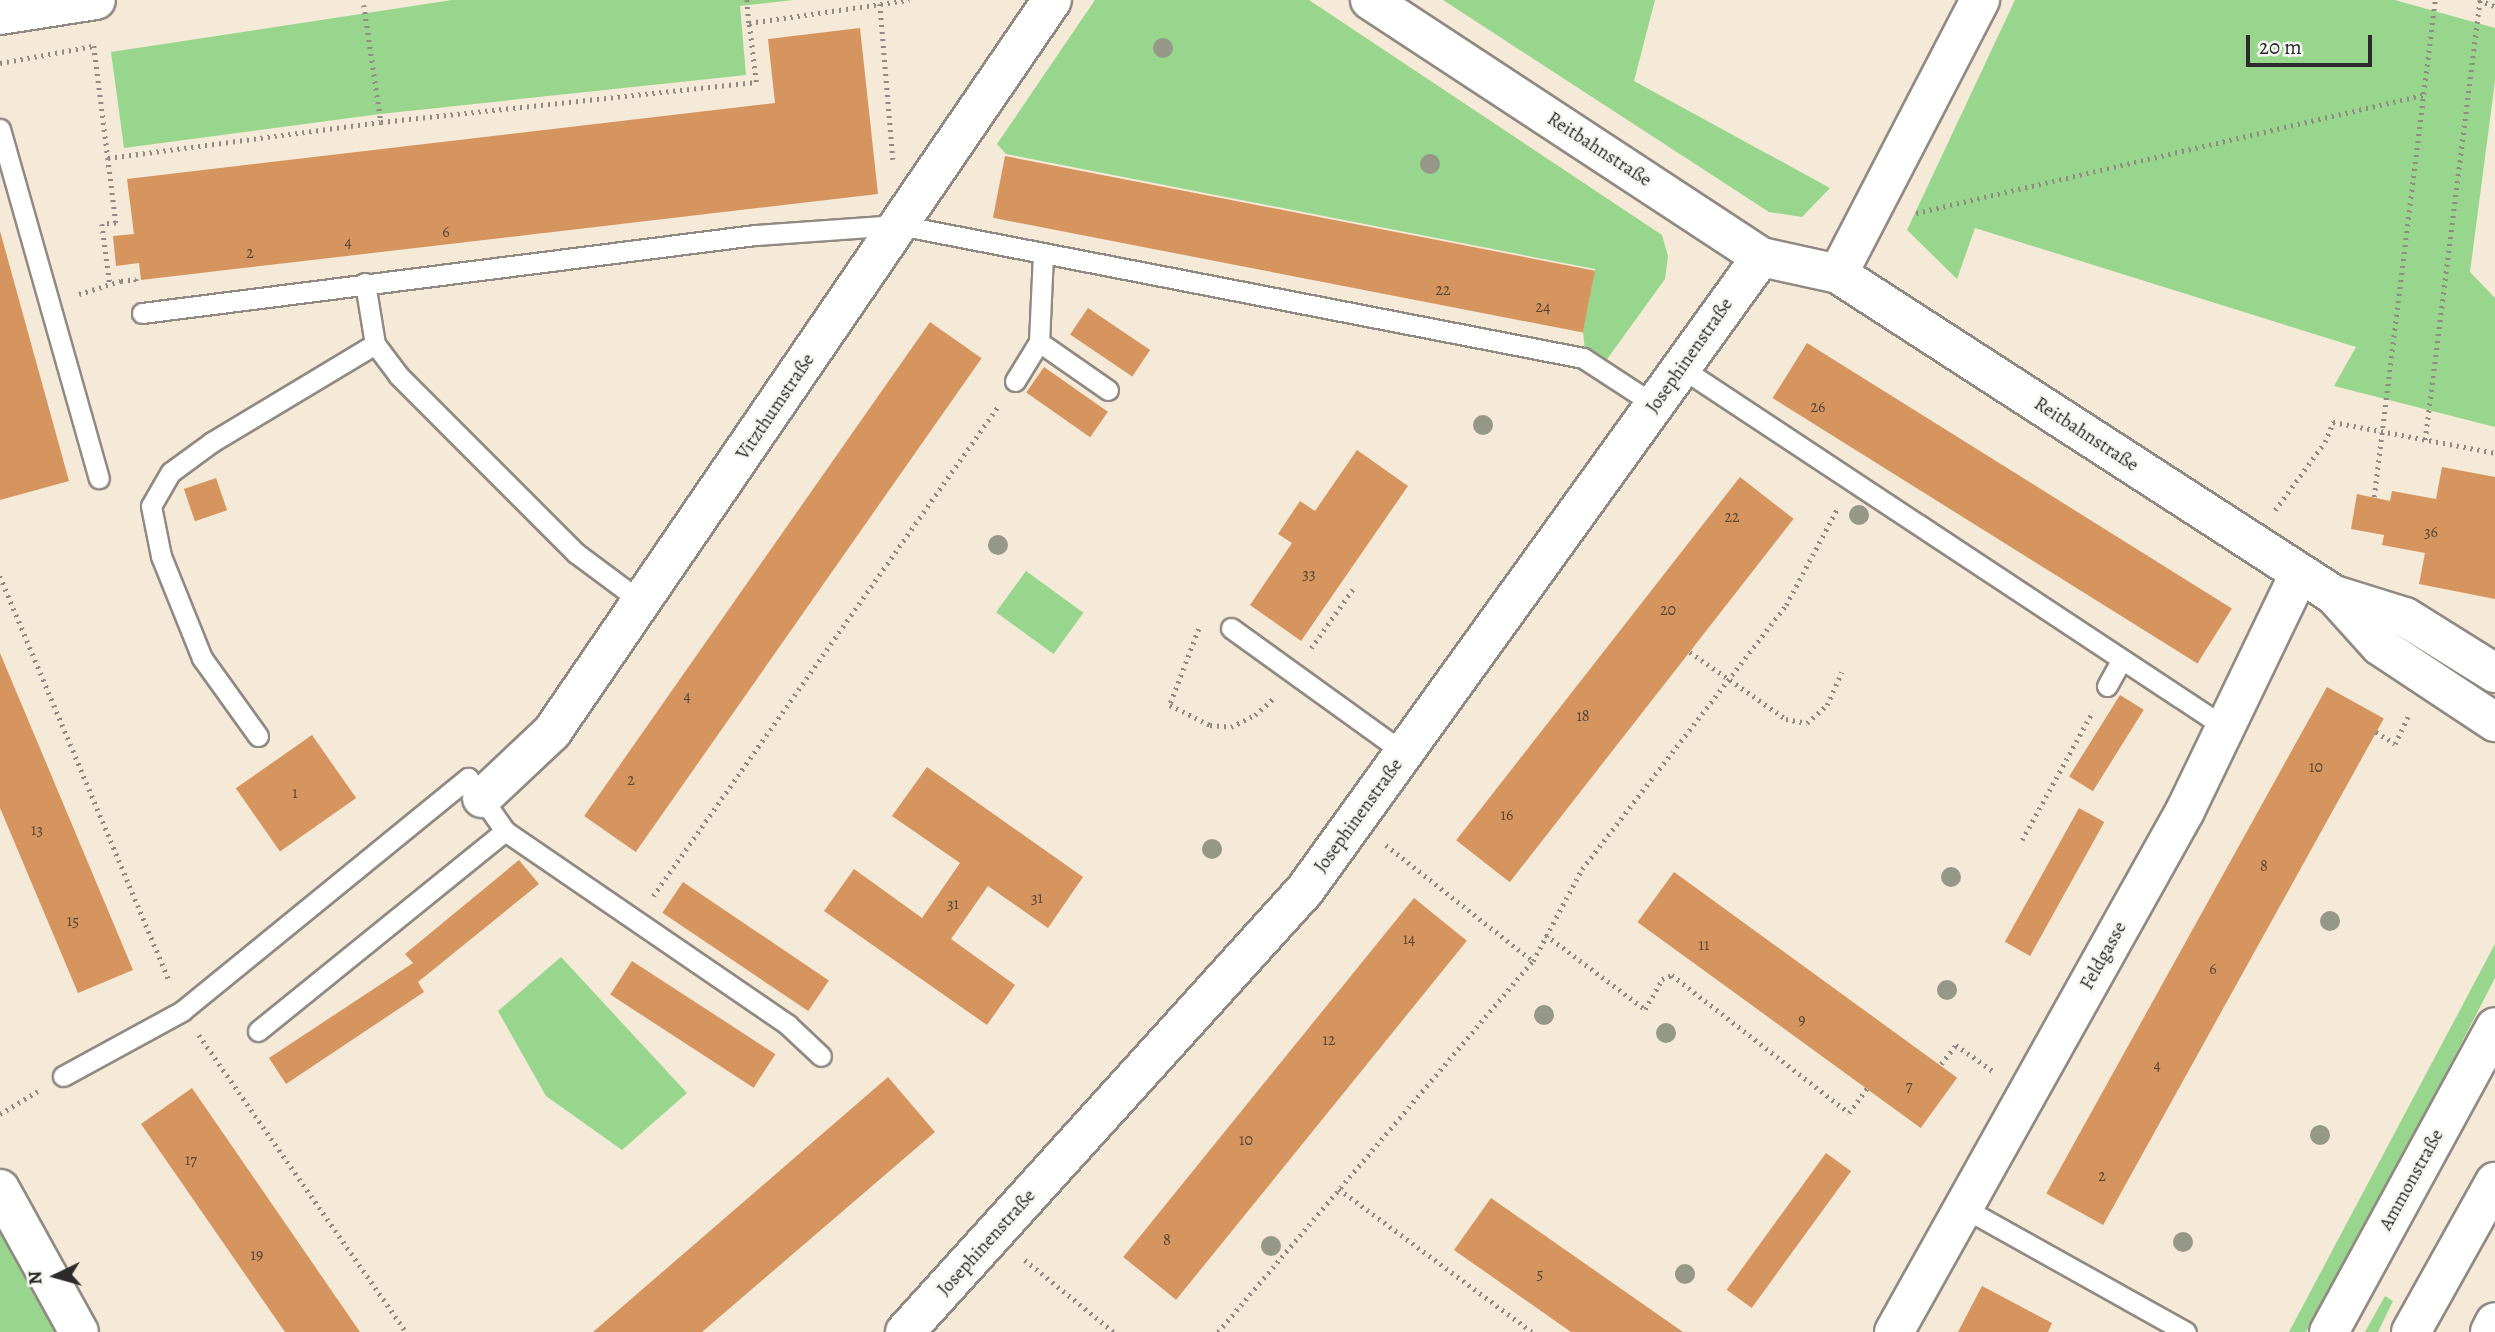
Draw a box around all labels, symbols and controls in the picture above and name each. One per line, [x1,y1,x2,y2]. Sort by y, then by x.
scale bar [2250,21,2376,65]
text: 20 m [2259,33,2302,61]
street label: Reitbahnstraße [1543,108,1655,192]
house number: 6 [442,222,450,242]
house number: 4 [344,232,352,252]
house number: 2 [246,243,254,263]
house number: 22 [1435,280,1451,300]
street label: Josephinenstraße [1642,294,1738,418]
house number: 24 [1536,297,1550,317]
street label: Vitzthumstraße [732,350,820,464]
street label: Reitbahnstraße [2030,393,2142,477]
house number: 26 [1811,397,1825,417]
house number: 22 [1724,507,1740,527]
house number: 36 [2424,522,2438,542]
house number: 33 [1302,564,1316,584]
house number: 20 [1660,600,1676,620]
house number: 4 [683,686,691,706]
house number: 18 [1576,706,1590,726]
street label: Josephinenstraße [1310,754,1408,878]
house number: 10 [2309,757,2323,777]
house number: 2 [627,770,635,790]
house number: 1 [292,783,298,803]
house number: 16 [1501,805,1513,825]
house number: 13 [31,820,43,840]
house number: 8 [2260,856,2268,876]
house number: 31 [1031,888,1043,908]
house number: 31 [947,894,959,914]
house number: 15 [67,911,79,931]
street label: Feldgasse [2076,918,2132,994]
house number: 14 [1403,929,1415,949]
house number: 11 [1699,935,1709,955]
house number: 6 [2209,959,2217,979]
house number: 9 [1798,1010,1806,1030]
house number: 12 [1322,1030,1336,1050]
house number: 4 [2153,1055,2161,1075]
house number: 7 [1906,1076,1912,1096]
street label: Ammonstraße [2375,1126,2449,1234]
house number: 10 [1239,1130,1253,1150]
house number: 17 [185,1150,197,1170]
house number: 2 [2098,1166,2106,1186]
street label: Josephinenstraße [933,1185,1041,1301]
house number: 8 [1163,1230,1171,1250]
north arrow [21,1241,91,1311]
house number: 19 [251,1245,263,1265]
house number: 5 [1537,1264,1543,1284]
text: N [22,1270,49,1286]

